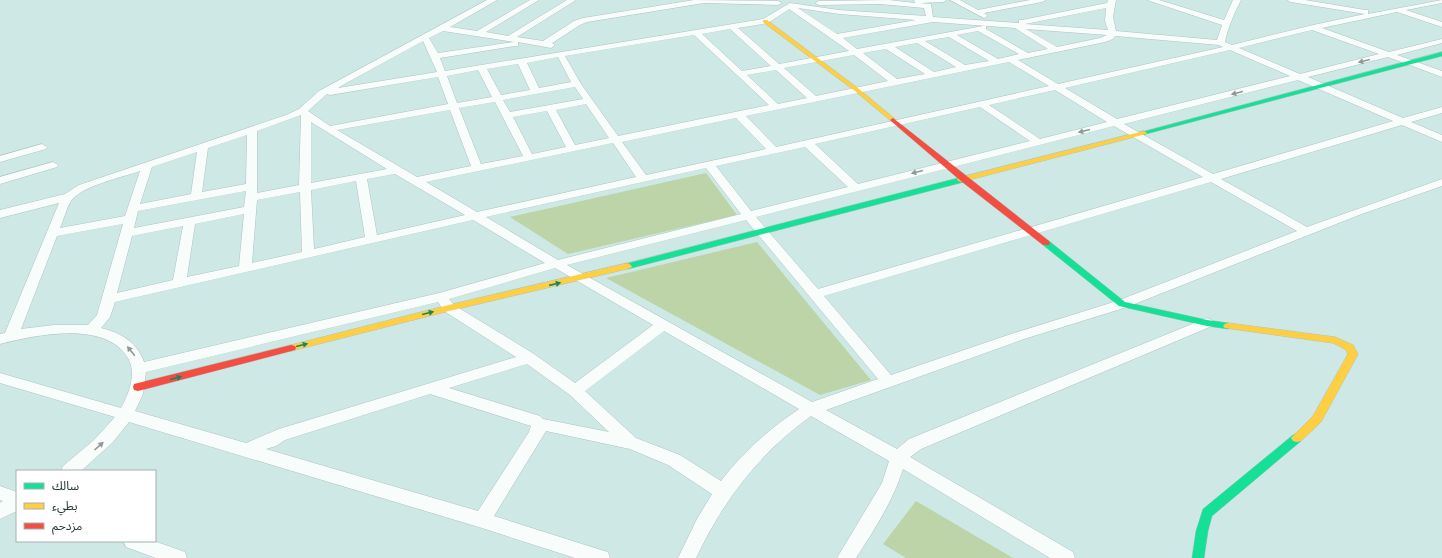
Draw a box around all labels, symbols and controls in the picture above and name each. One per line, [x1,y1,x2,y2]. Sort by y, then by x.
one-way arrow [1357,59,1370,65]
one-way arrow [1231,90,1244,96]
one-way arrow [1078,128,1090,134]
one-way arrow [911,169,923,175]
one-way arrow [549,280,561,286]
one-way arrow [422,310,434,316]
one-way arrow [296,342,308,348]
one-way arrow [127,346,135,356]
one-way arrow [170,374,182,380]
one-way arrow [93,441,104,450]
legend [16,470,156,542]
text: سالك [52,477,79,494]
text: بطيء [52,497,78,516]
text: مزدحم [52,517,82,535]

